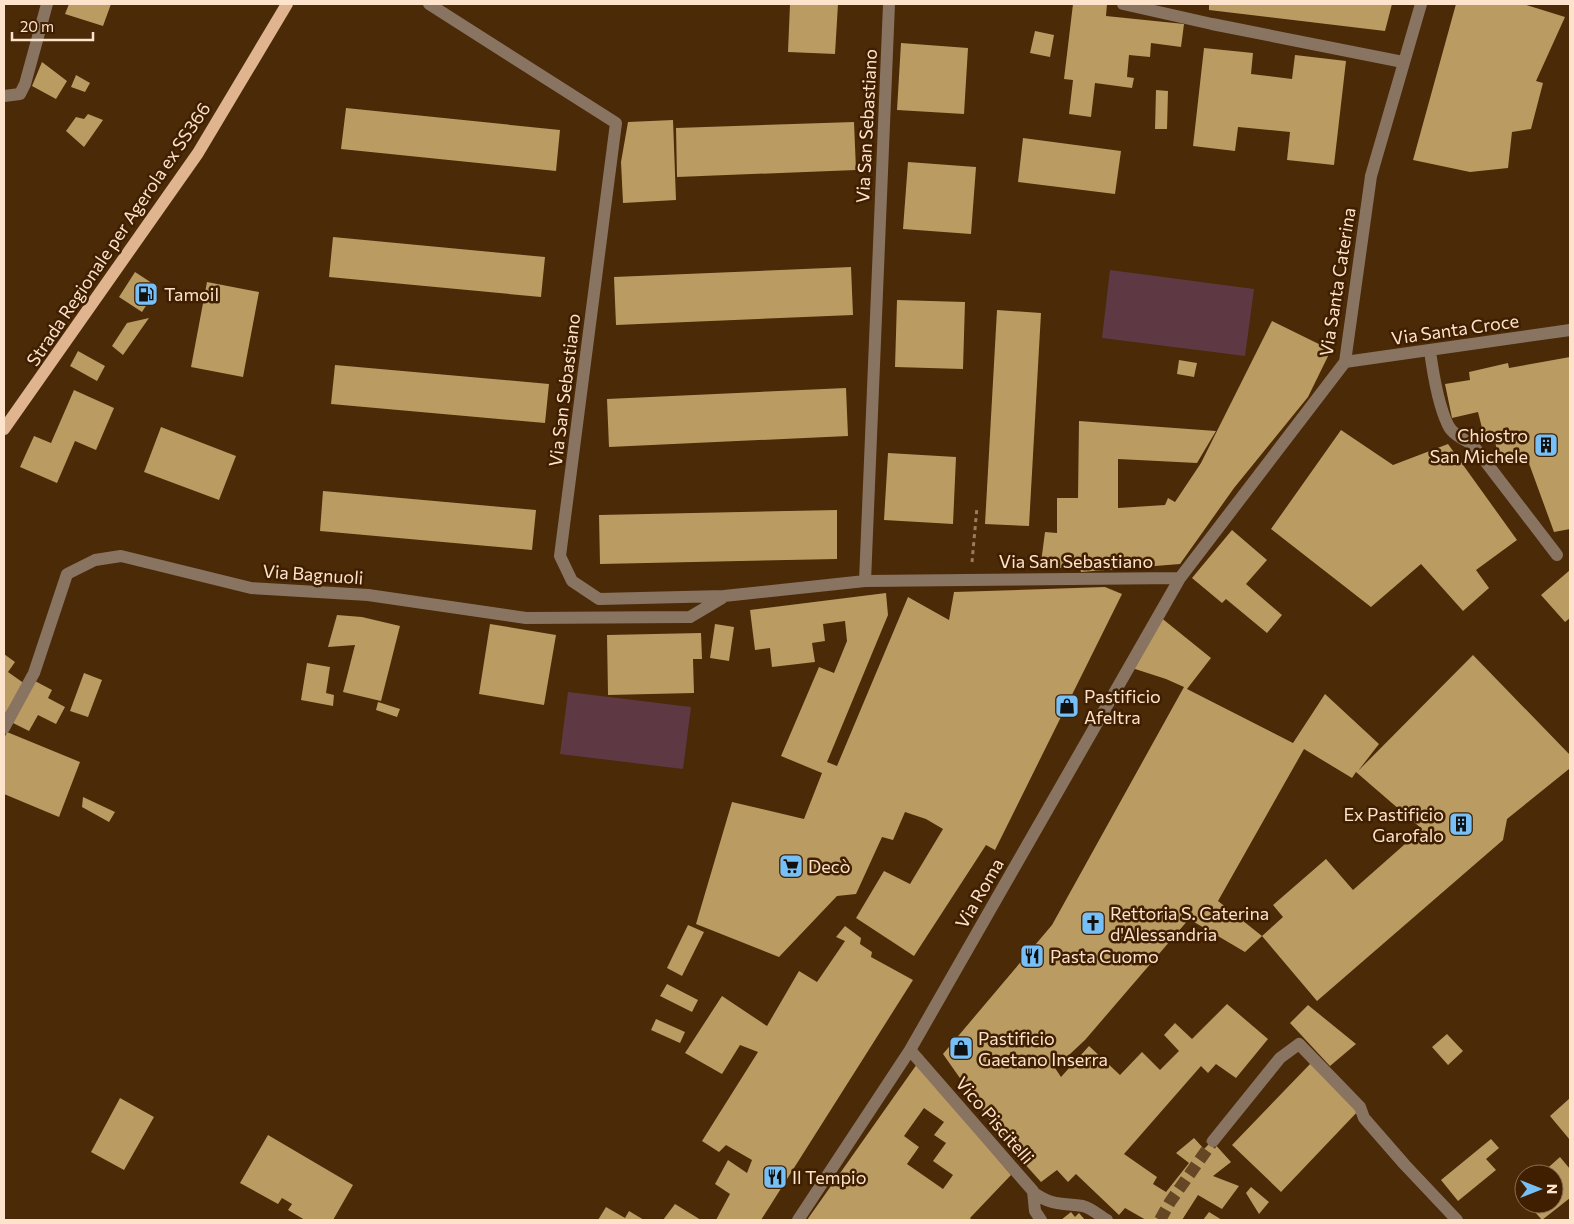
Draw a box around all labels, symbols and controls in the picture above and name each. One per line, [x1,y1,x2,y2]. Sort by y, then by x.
scale bar [12,10,94,42]
text: 20 m [20,17,54,35]
street label: Via San Sebastiano [851,48,881,204]
street label: Strada Regionale per Agerola ex SS366 [21,98,215,370]
street label: Via Santa Caterina [1314,206,1360,358]
fuel station icon: Tamoil [133,281,159,307]
place label: Tamoil [164,283,219,305]
street label: Via Santa Croce [1390,309,1520,349]
street label: Via San Sebastiano [544,312,584,468]
place label: Chiostro San Michele [1430,424,1528,467]
building icon: Chiostro San Michele [1533,432,1559,458]
street label: Via San Sebastiano [999,550,1153,572]
street label: Via Bagnuoli [262,560,364,588]
place label: Pastificio Afeltra [1084,685,1161,728]
shop icon: Pastificio Afeltra [1054,693,1080,719]
place label: Ex Pastificio Garofalo [1343,803,1444,846]
building icon: Ex Pastificio Garofalo [1448,811,1474,837]
supermarket icon: Decò [778,853,804,879]
street label: Via Roma [950,854,1008,932]
place label: Decò [808,855,850,877]
place label: Rettoria S. Caterina d'Alessandria [1110,902,1269,945]
church icon: Rettoria S. Caterina d'Alessandria [1080,910,1106,936]
restaurant icon: Pasta Cuomo [1019,943,1045,969]
place label: Pasta Cuomo [1050,945,1159,967]
place label: Pastificio Gaetano Inserra [978,1027,1108,1070]
shop icon: Pastificio Gaetano Inserra [948,1035,974,1061]
street label: Vico Piscitelli [951,1072,1039,1168]
restaurant icon: Il Tempio [762,1164,788,1190]
north arrow [1514,1164,1564,1214]
place label: Il Tempio [792,1166,866,1188]
text: N [1544,1184,1561,1194]

